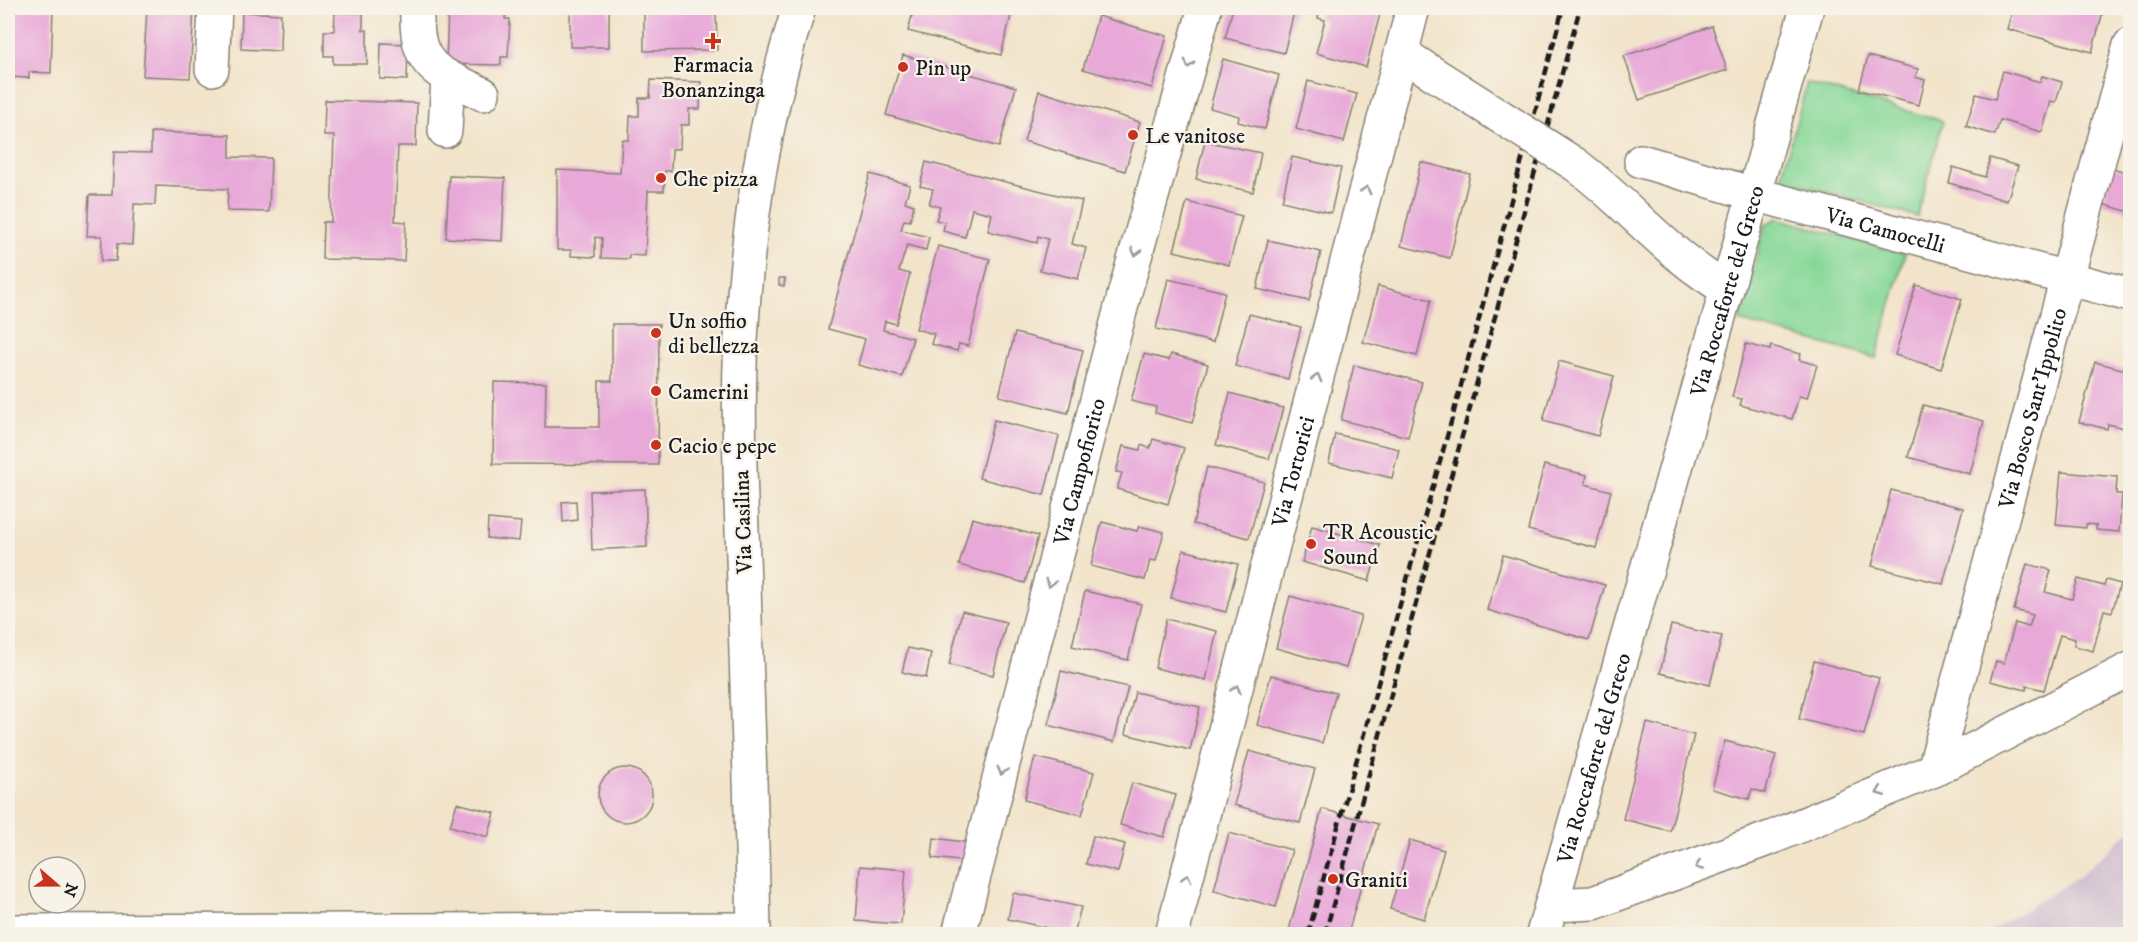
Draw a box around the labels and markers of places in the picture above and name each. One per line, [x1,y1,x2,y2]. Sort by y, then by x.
marker: Farmacia Bonanzinga [706,34,720,48]
place label: Farmacia Bonanzinga [661,52,766,104]
place label: Pin up [915,55,971,82]
marker: Pin up [896,60,910,74]
place label: Le vanitose [1145,123,1245,150]
marker: Le vanitose [1126,128,1140,142]
place label: Che pizza [673,166,759,193]
marker: Che pizza [654,171,668,185]
place label: Un soffio di bellezza [668,308,760,360]
marker: Un soffio di bellezza [649,326,663,340]
place label: Camerini [668,379,749,406]
marker: Camerini [649,384,663,398]
place label: Cacio e pepe [668,433,777,460]
marker: Cacio e pepe [649,438,663,452]
place label: TR Acoustic Sound [1323,519,1433,571]
marker: TR Acoustic Sound [1304,537,1318,551]
place label: Graniti [1345,867,1408,894]
marker: Graniti [1326,872,1340,886]

